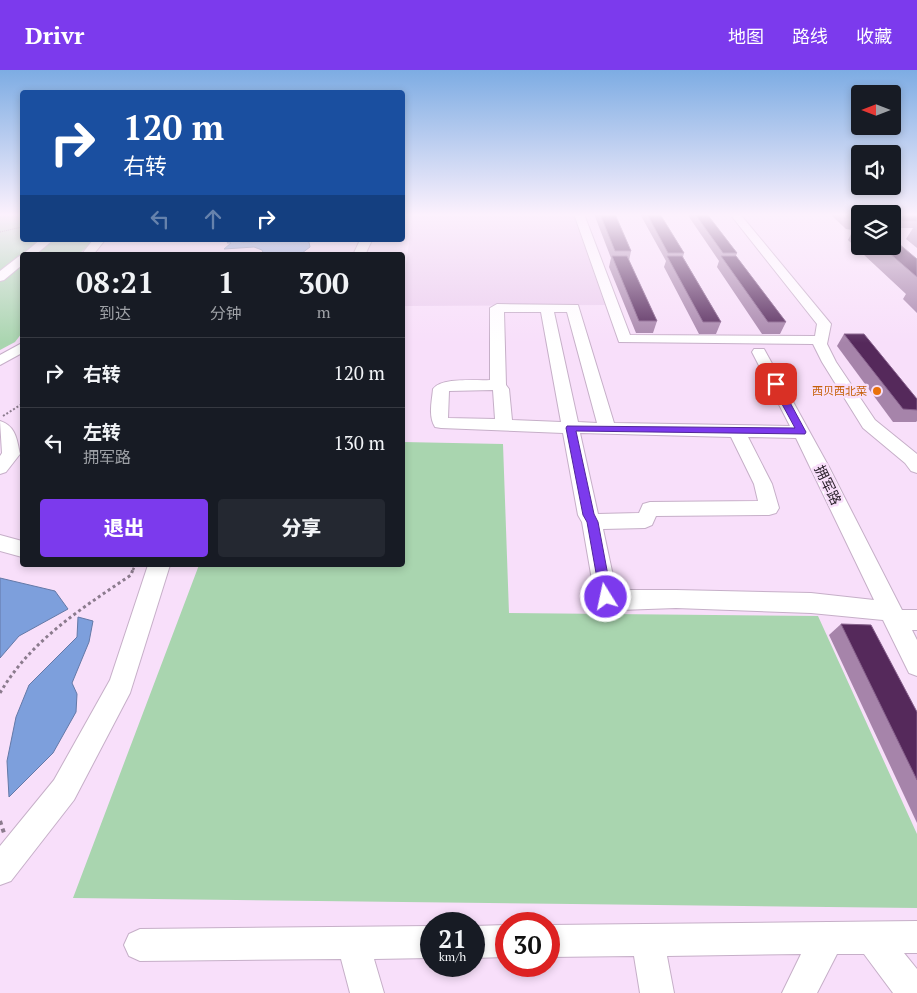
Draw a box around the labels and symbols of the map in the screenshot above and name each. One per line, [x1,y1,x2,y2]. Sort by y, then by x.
north arrow [851,85,901,135]
pin [755,363,797,405]
place label: 西贝西北菜 [812,384,867,398]
marker: 西贝西北菜 [871,385,883,397]
street label: 拥军路 [811,462,846,508]
position arrow [579,570,631,622]
speed limit sign: 30 [495,912,560,977]

